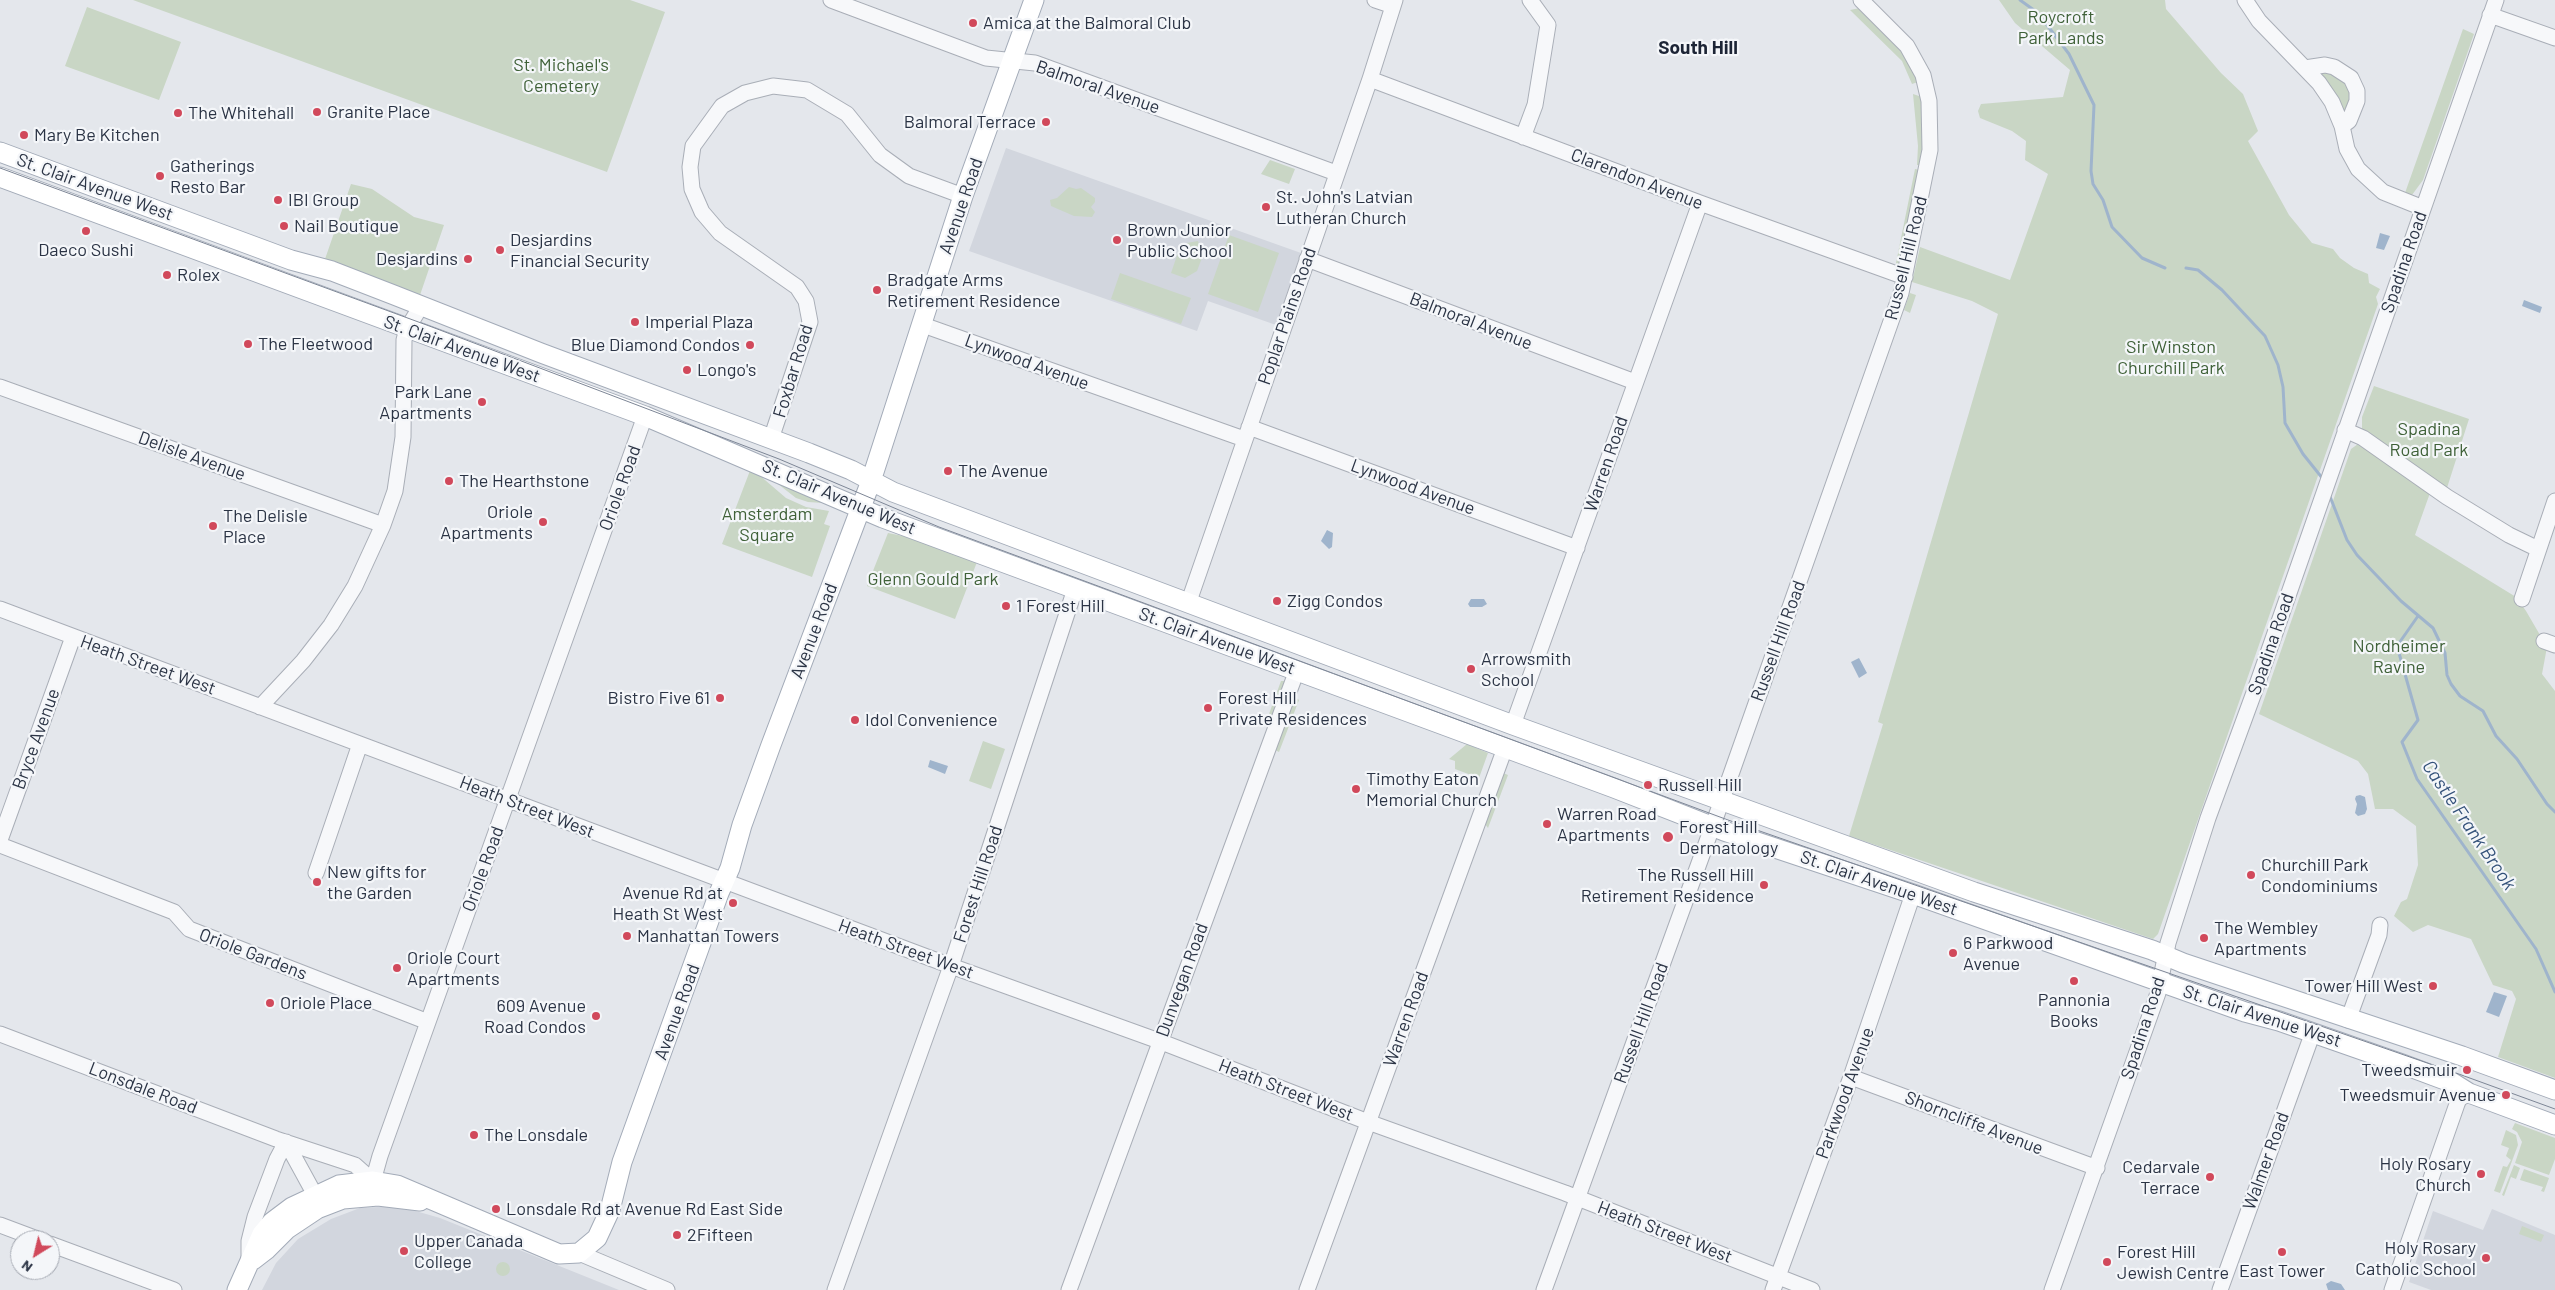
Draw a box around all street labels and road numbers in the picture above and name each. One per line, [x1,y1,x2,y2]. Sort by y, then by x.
street label: Balmoral Avenue [1033,56,1163,118]
street label: Clarendon Avenue [1568,144,1706,214]
street label: St. Clair Avenue West [14,149,176,225]
street label: Avenue Road [934,155,988,257]
street label: Russell Hill Road [1880,194,1932,322]
street label: Spadina Road [2376,208,2432,316]
street label: Poplar Plains Road [1253,244,1321,388]
street label: Balmoral Avenue [1407,288,1535,354]
street label: St. Clair Avenue West [381,311,543,387]
street label: Foxbar Road [769,322,817,420]
street label: Lynwood Avenue [962,329,1092,395]
street label: Warren Road [1580,413,1632,515]
street label: Delisle Avenue [135,427,249,485]
street label: Oriole Road [595,442,645,534]
street label: Lynwood Avenue [1348,454,1478,520]
street label: St. Clair Avenue West [759,455,919,539]
street label: Russell Hill Road [1746,578,1810,704]
street label: Avenue Road [786,580,842,682]
street label: Spadina Road [2243,590,2299,698]
street label: St. Clair Avenue West [1136,603,1298,679]
street label: Heath Street West [77,630,219,700]
street label: Bryce Avenue [8,685,64,793]
street label: Heath Street West [457,771,597,843]
street label: Oriole Road [458,823,508,915]
street label: Forest Hill Road [949,823,1007,945]
street label: St. Clair Avenue West [1797,846,1961,920]
street label: Heath Street West [835,914,977,984]
street label: Dunvegan Road [1151,920,1213,1040]
street label: Oriole Gardens [196,924,310,984]
street label: Russell Hill Road [1609,960,1673,1086]
street label: Avenue Road [650,961,704,1063]
street label: Warren Road [1379,968,1433,1070]
street label: Spadina Road [2116,974,2170,1082]
street label: St. Clair Avenue West [2180,980,2344,1052]
street label: Parkwood Avenue [1811,1024,1879,1162]
street label: Heath Street West [1216,1054,1356,1126]
street label: Lonsdale Road [86,1057,200,1119]
street label: Shorncliffe Avenue [1902,1087,2046,1159]
street label: Walmer Road [2238,1109,2294,1213]
street label: Heath Street West [1595,1196,1735,1268]

